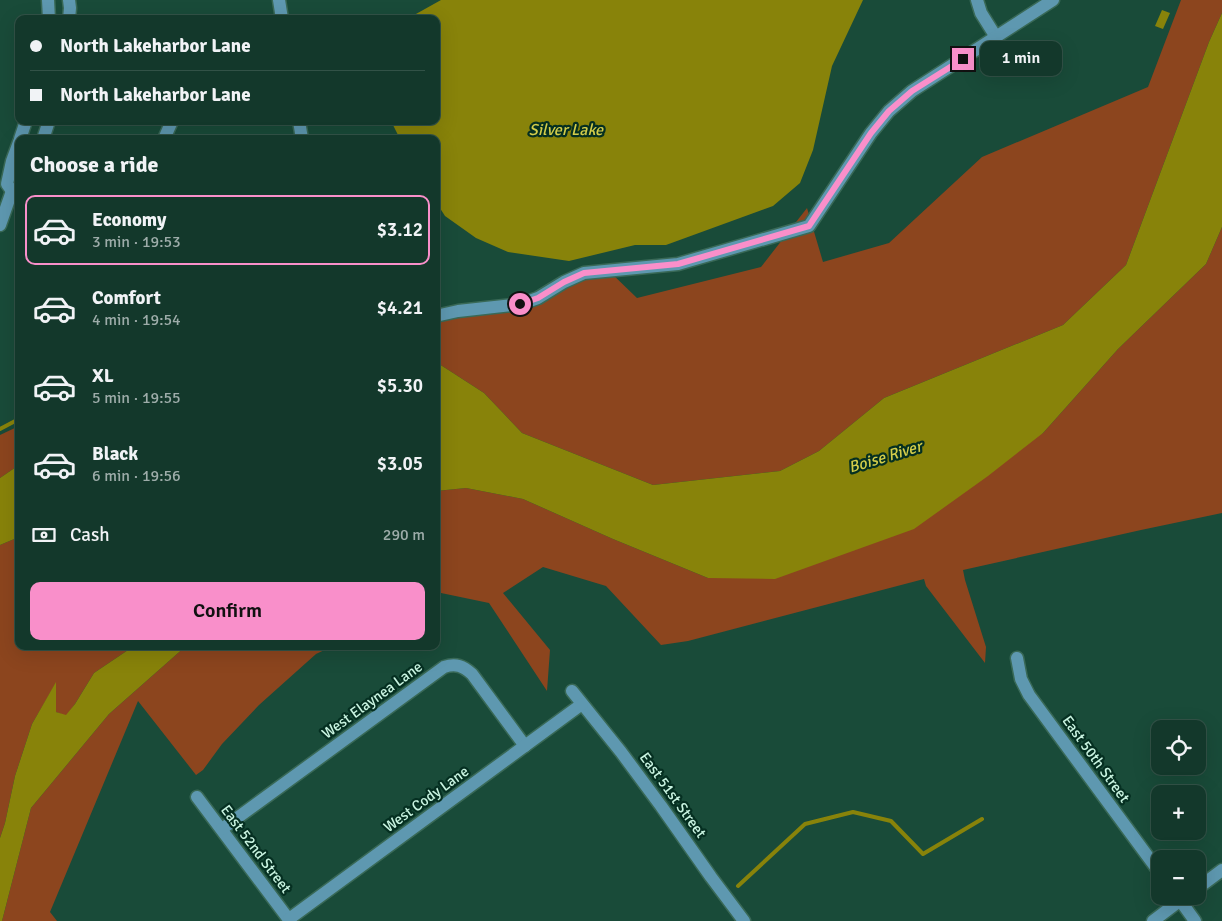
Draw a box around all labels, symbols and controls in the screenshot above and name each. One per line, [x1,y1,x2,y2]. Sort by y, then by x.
text: North Lakeharbor Lane [60,34,251,58]
callout: 1 min [980,42,1063,76]
route end [952,48,974,70]
text: 1 min [1002,48,1040,68]
text: North Lakeharbor Lane [60,83,251,107]
water label: Silver Lake [529,120,604,140]
text: Choose a ride [30,151,158,178]
icon: car [32,208,77,253]
text: Economy [92,208,166,232]
text: $3.12 [377,218,423,242]
text: 3 min · 19:53 [92,232,181,252]
icon: car [32,286,77,331]
text: Comfort [92,286,161,310]
route start [509,293,531,315]
text: $4.21 [377,296,423,320]
text: 4 min · 19:54 [92,310,181,330]
icon: car [32,364,77,409]
text: XL [92,364,114,388]
text: $5.30 [377,374,423,398]
text: 5 min · 19:55 [92,388,181,408]
water label: Boise River [846,436,926,478]
icon: car [32,442,77,487]
text: Black [92,442,138,466]
text: $3.05 [377,452,423,476]
text: 6 min · 19:56 [92,466,181,486]
icon: cash [30,521,58,549]
text: Cash [70,523,110,547]
text: 290 m [383,525,425,545]
button: Confirm [30,582,425,640]
street label: West Elaynea Lane [318,658,426,742]
street label: East 50th Street [1058,712,1134,806]
map controls [1151,720,1206,905]
button: locate [1151,720,1206,775]
street label: East 51st Street [636,749,710,841]
street label: West Cody Lane [380,762,472,836]
button: + [1151,785,1206,840]
street label: East 52nd Street [217,801,295,897]
button: − [1151,850,1206,905]

